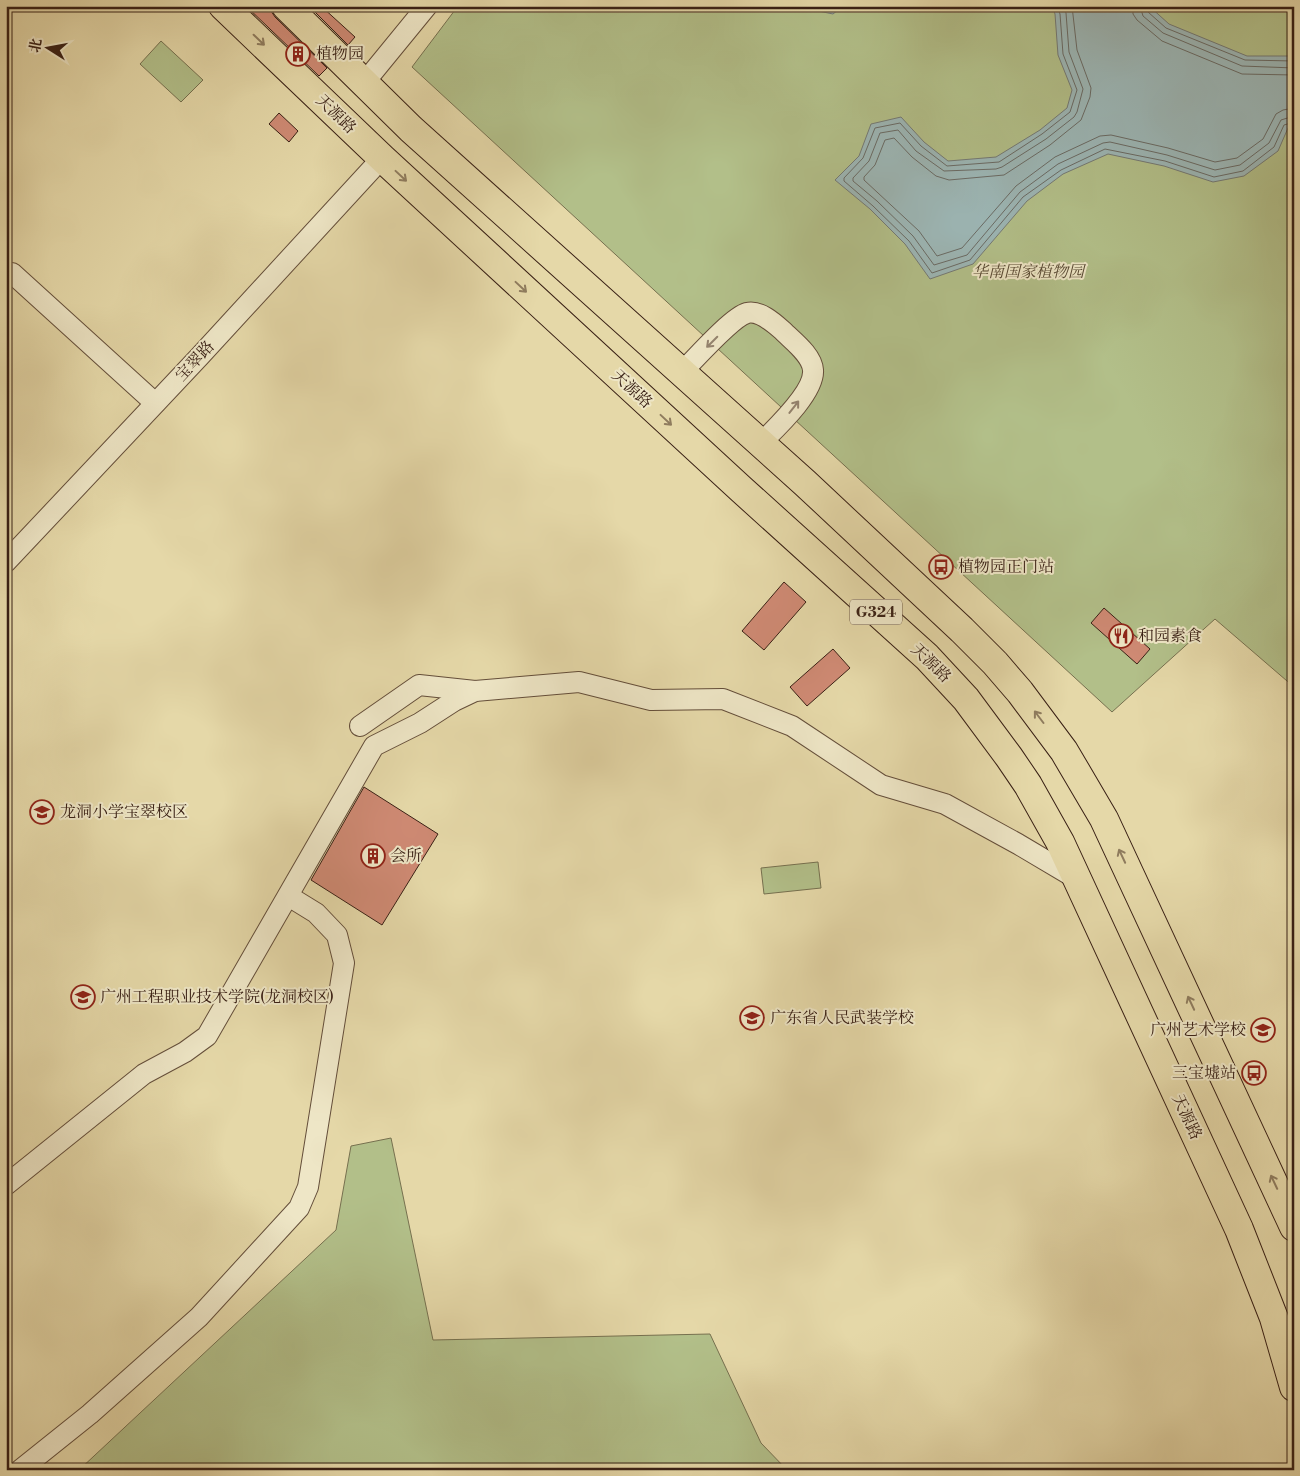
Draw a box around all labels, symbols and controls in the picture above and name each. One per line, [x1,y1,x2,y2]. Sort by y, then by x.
north arrow [22,22,72,72]
one-way arrow [252,34,265,46]
text: 北 [26,37,46,54]
building icon: 植物园 [285,41,311,67]
place label: 植物园 [316,44,364,64]
street label: 天源路 [312,90,360,138]
one-way arrow [395,170,408,182]
park label: 华南国家植物园 [972,262,1087,282]
one-way arrow [514,281,527,293]
one-way arrow [707,335,719,347]
street label: 宝翠路 [171,337,219,385]
street label: 天源路 [608,365,656,413]
one-way arrow [789,400,799,414]
one-way arrow [660,414,673,426]
bus stop icon: 植物园正门站 [928,554,954,580]
place label: 植物园正门站 [958,557,1054,577]
road number: G324 [850,600,902,624]
restaurant icon: 和园素食 [1108,623,1134,649]
place label: 和园素食 [1138,626,1202,646]
street label: 天源路 [907,639,955,687]
one-way arrow [1033,711,1044,724]
school or university icon: 龙洞小学宝翠校区 [29,799,55,825]
place label: 龙洞小学宝翠校区 [60,802,188,822]
building icon: 会所 [360,843,386,869]
place label: 会所 [390,846,422,866]
one-way arrow [1116,849,1126,864]
school or university icon: 广州工程职业技术学院(龙洞校区) [70,984,96,1010]
place label: 广州工程职业技术学院(龙洞校区) [100,987,334,1007]
one-way arrow [1185,996,1195,1011]
school or university icon: 广东省人民武装学校 [739,1005,765,1031]
place label: 广东省人民武装学校 [770,1008,914,1028]
school or university icon: 广州艺术学校 [1250,1017,1276,1043]
place label: 广州艺术学校 [1150,1020,1246,1040]
bus stop icon: 三宝墟站 [1241,1060,1267,1086]
place label: 三宝墟站 [1172,1063,1236,1083]
street label: 天源路 [1168,1091,1206,1143]
one-way arrow [1269,1175,1279,1190]

